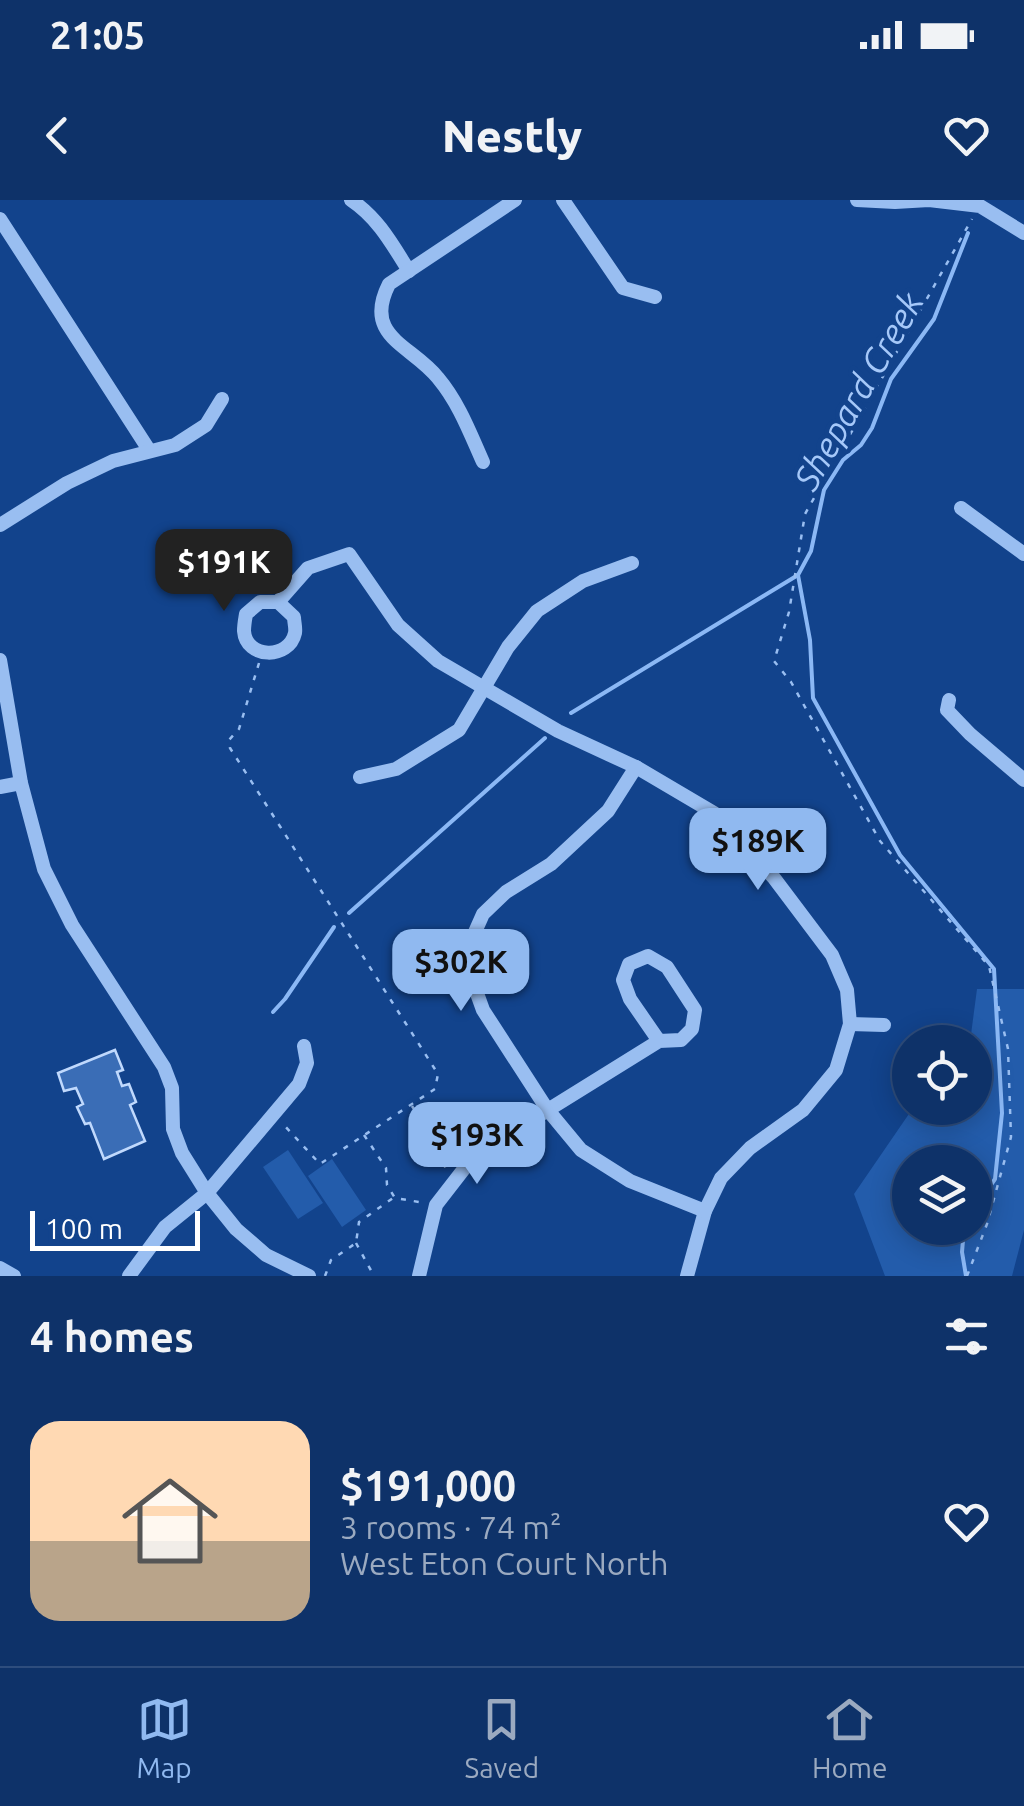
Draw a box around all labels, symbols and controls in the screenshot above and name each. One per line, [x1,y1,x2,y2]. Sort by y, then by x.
text: 21:05 [50,14,145,56]
icon: back [30,108,85,163]
icon: heart [939,108,994,163]
text: Nestly [442,110,582,161]
water label: Shepard Creek [785,285,931,497]
pin: $191K [154,529,294,614]
text: $191K [177,543,271,579]
pin: $189K [688,808,828,893]
text: $189K [711,822,805,858]
pin: $302K [391,929,531,1014]
text: $302K [414,943,508,979]
map controls [892,1025,992,1245]
button: locate [892,1025,992,1125]
pin: $193K [407,1102,547,1187]
text: $193K [430,1116,524,1152]
button: layers [892,1145,992,1245]
scale bar [30,1206,200,1250]
text: 100 m [45,1213,123,1244]
icon: filters [939,1309,994,1364]
text: 4 homes [30,1313,194,1360]
icon: home [110,1461,230,1581]
text: $191,000 [340,1462,516,1509]
icon: heart [939,1494,994,1549]
text: 3 rooms · 74 m² [340,1509,561,1545]
text: West Eton Court North [340,1545,669,1581]
tab: Map [136,1692,192,1783]
tab: Saved [465,1692,539,1783]
tab: Home [812,1692,888,1783]

